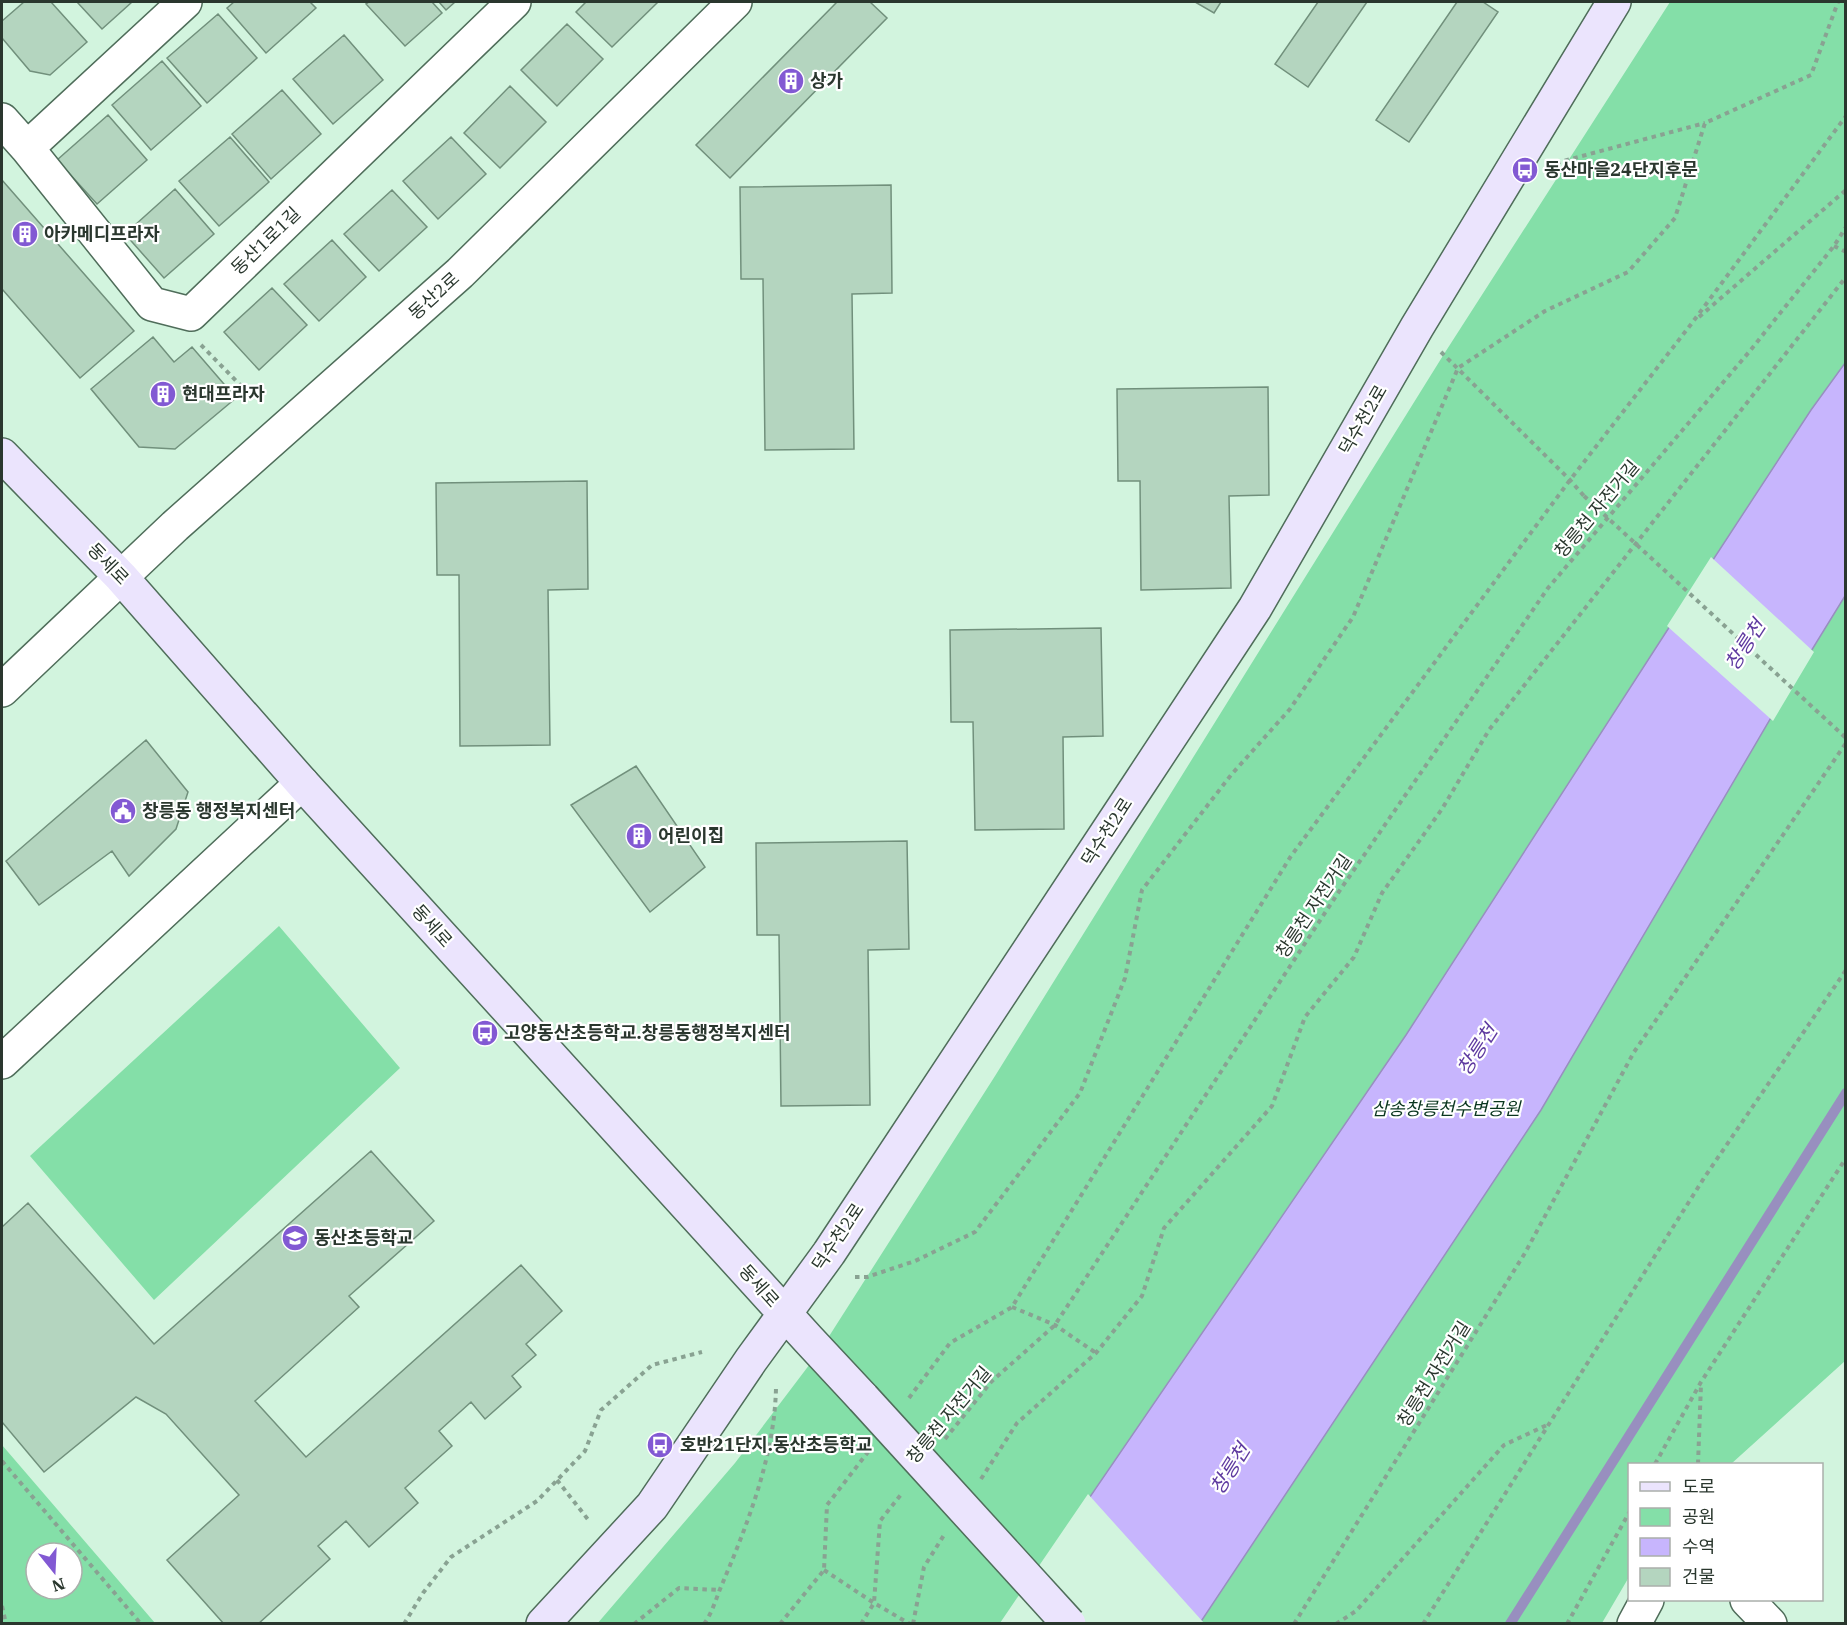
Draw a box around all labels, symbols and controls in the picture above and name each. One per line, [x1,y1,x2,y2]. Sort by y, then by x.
building icon: 상가 [776,66,806,96]
place label: 상가 [810,69,844,92]
bus stop icon: 동산마을24단지후문 [1510,155,1540,185]
place label: 동산마을24단지후문 [1544,158,1698,181]
street label: 동산1로1길 [226,202,305,279]
building icon: 아카메디프라자 [10,219,40,249]
place label: 아카메디프라자 [44,222,160,245]
street label: 동산2로 [403,267,464,324]
building icon: 현대프라자 [148,379,178,409]
street label: 덕수천2로 [1333,381,1392,459]
place label: 현대프라자 [182,382,265,405]
street label: 창릉천 자전거길 [1549,455,1644,562]
street label: 동세로 [83,538,134,590]
water label: 창릉천 [1718,612,1772,675]
street label: 덕수천2로 [1076,793,1137,870]
public building icon: 창릉동 행정복지센터 [108,796,138,826]
place label: 창릉동 행정복지센터 [142,799,295,822]
building icon: 어린이집 [624,821,654,851]
place label: 어린이집 [658,824,724,847]
street label: 창릉천 자전거길 [1270,850,1357,962]
street label: 동세로 [407,900,458,952]
water label: 창릉천 [1450,1017,1504,1080]
bus stop icon: 고양동산초등학교.창릉동행정복지센터 [470,1018,500,1048]
place label: 고양동산초등학교.창릉동행정복지센터 [504,1021,791,1044]
park label: 삼송창릉천수변공원 [1371,1097,1522,1120]
street label: 덕수천2로 [807,1198,869,1275]
school or university icon: 동산초등학교 [280,1223,310,1253]
place label: 동산초등학교 [314,1226,413,1249]
street label: 동세로 [734,1260,785,1312]
street label: 창릉천 자전거길 [1392,1317,1475,1431]
street label: 창릉천 자전거길 [901,1361,996,1468]
bus stop icon: 호반21단지.동산초등학교 [645,1430,675,1460]
place label: 호반21단지.동산초등학교 [680,1433,872,1456]
water label: 창릉천 [1204,1436,1257,1499]
legend [1628,1463,1823,1601]
text: 도로 [1682,1475,1715,1498]
text: 공원 [1682,1505,1715,1528]
text: 수역 [1682,1535,1715,1558]
north arrow [24,1541,84,1601]
text: 건물 [1682,1565,1715,1588]
text: N [50,1574,68,1597]

